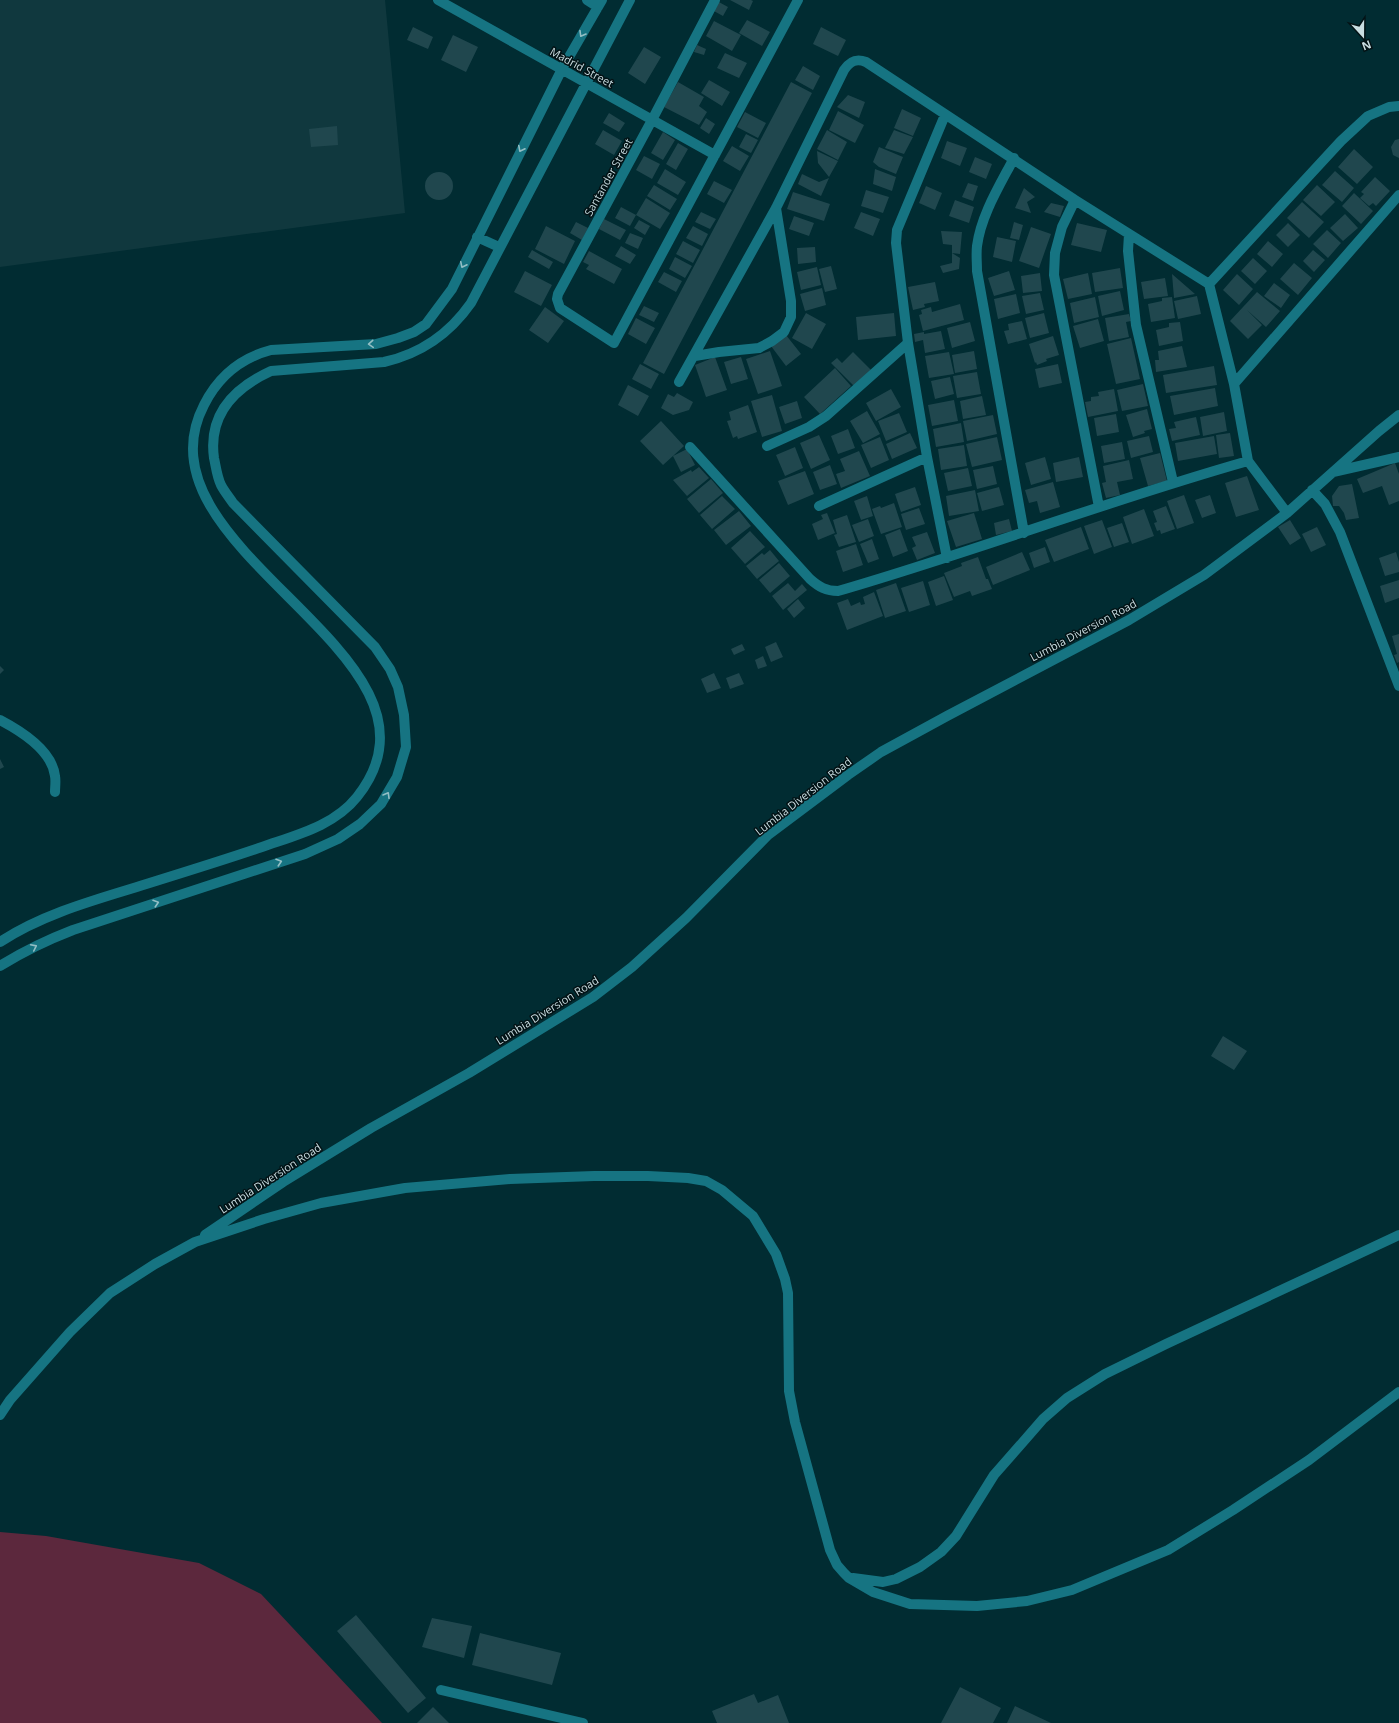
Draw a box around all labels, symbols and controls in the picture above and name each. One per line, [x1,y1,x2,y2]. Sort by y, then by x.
north arrow [1343,16,1383,56]
one-way arrow [580,30,587,37]
text: N [1360,37,1374,54]
street label: Madrid Street [548,43,616,91]
street label: Santander Street [580,135,636,219]
one-way arrow [519,144,526,152]
one-way arrow [460,261,468,268]
one-way arrow [368,339,374,348]
street label: Lumbia Diversion Road [1027,596,1139,664]
street label: Lumbia Diversion Road [752,754,854,838]
one-way arrow [382,791,389,799]
one-way arrow [276,859,283,867]
one-way arrow [152,899,159,908]
one-way arrow [29,944,37,952]
street label: Lumbia Diversion Road [493,972,601,1048]
street label: Lumbia Diversion Road [216,1139,324,1217]

